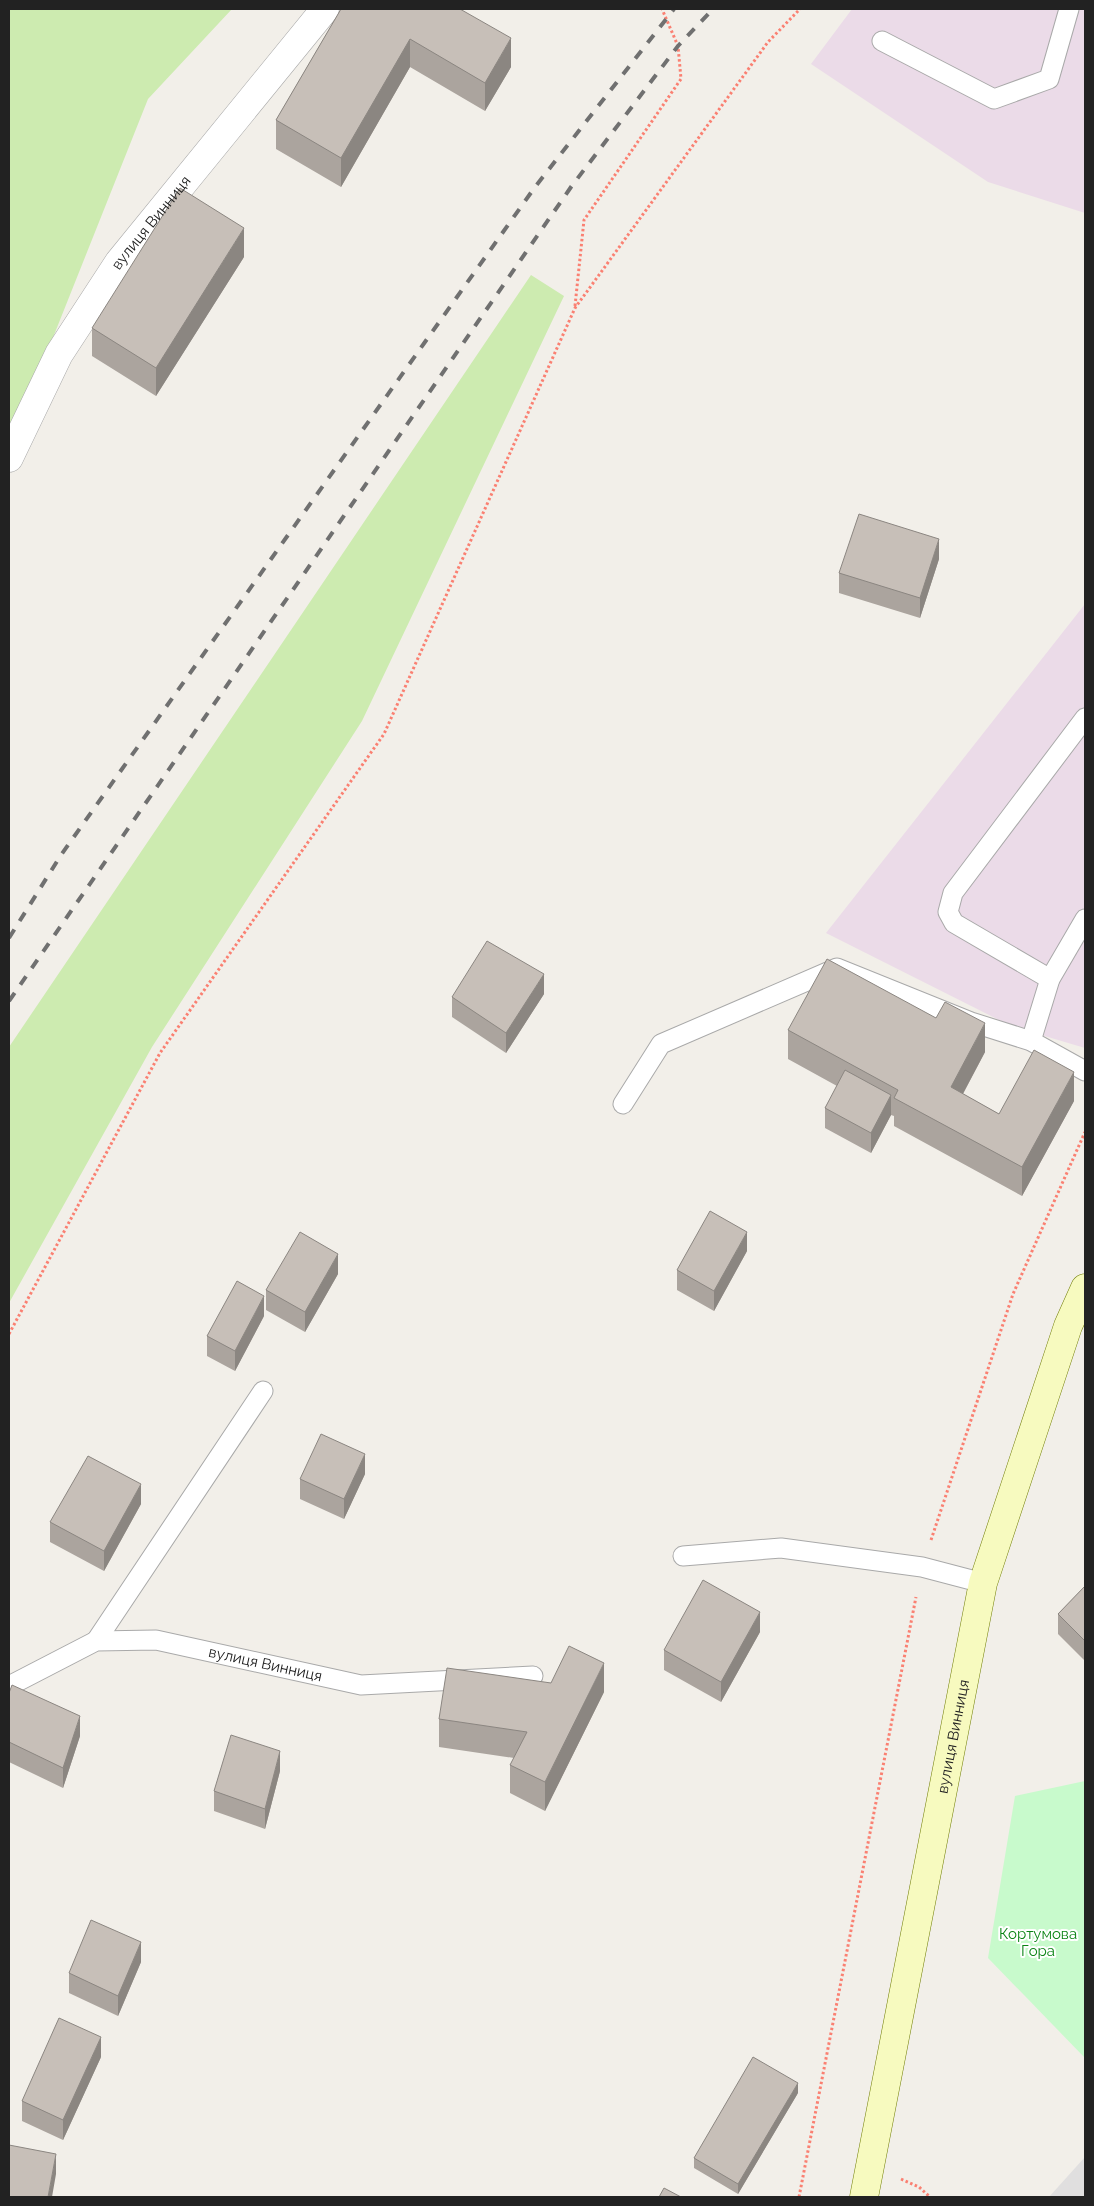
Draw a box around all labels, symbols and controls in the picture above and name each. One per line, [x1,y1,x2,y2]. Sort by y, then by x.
street label: вулиця Винниця [108,172,195,273]
street label: вулиця Винниця [207,1643,324,1685]
street label: вулиця Винниця [933,1678,973,1795]
park label: Кортумова Гора [999,1925,1077,1960]

